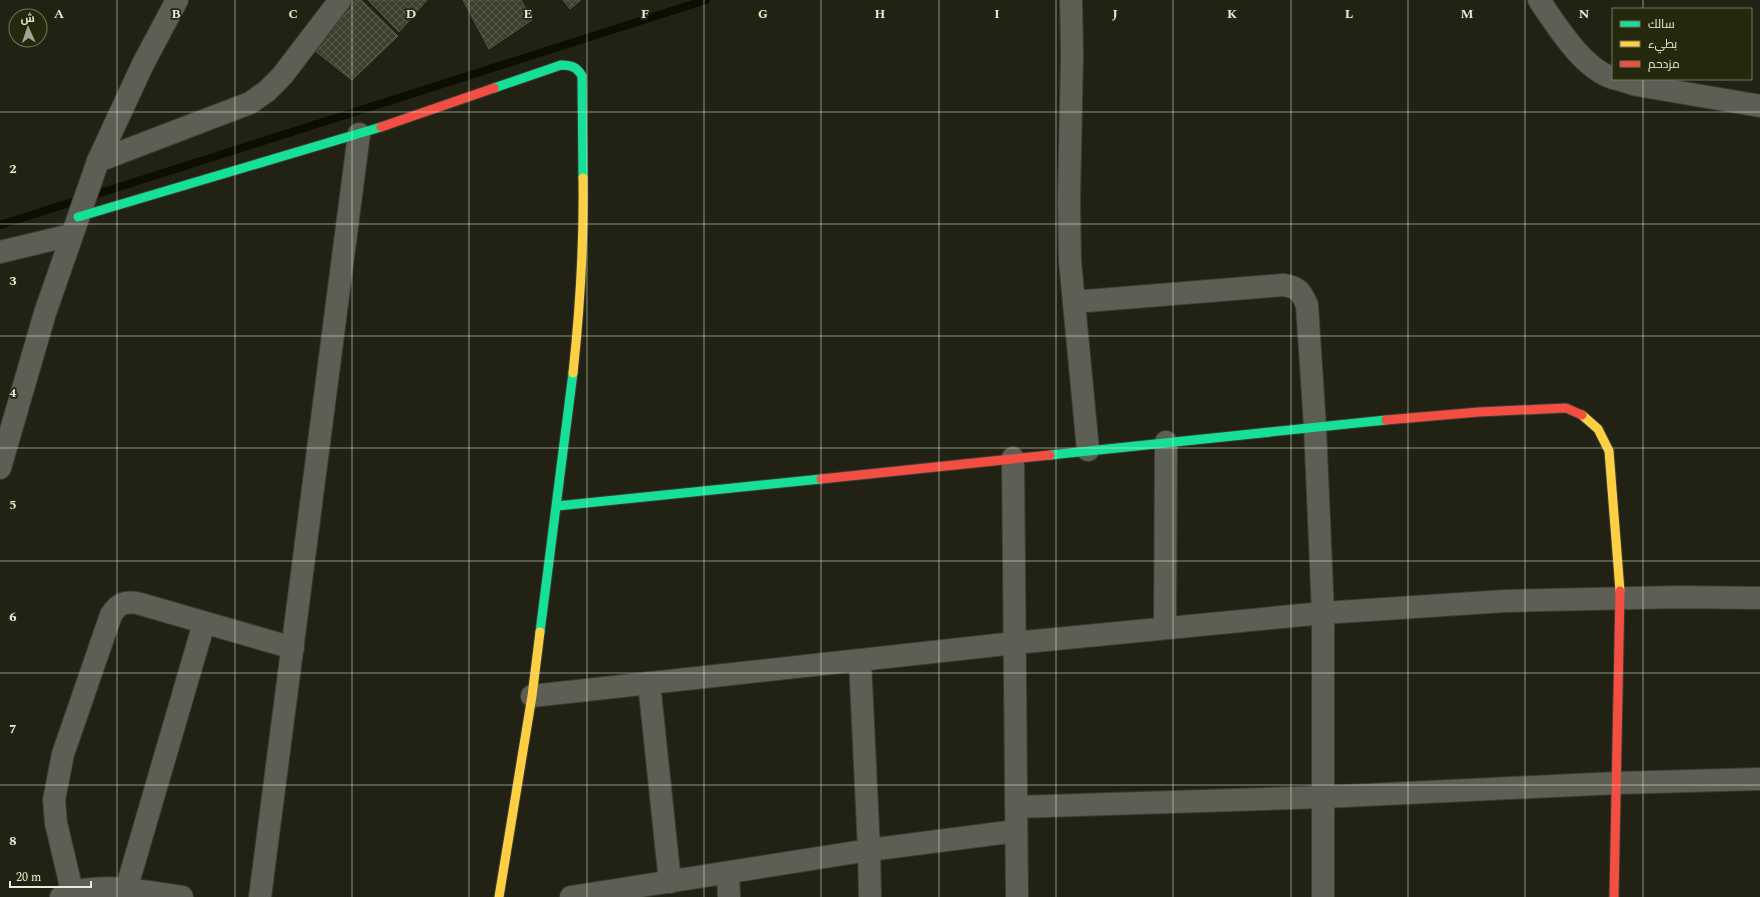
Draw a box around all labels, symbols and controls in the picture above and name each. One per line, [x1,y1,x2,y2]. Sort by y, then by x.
text: A [54,4,64,24]
text: B [171,4,181,24]
text: C [288,4,298,24]
text: D [406,4,416,24]
text: E [524,4,533,24]
text: F [641,4,649,24]
text: G [758,4,768,24]
text: H [875,4,886,24]
text: I [994,4,1000,24]
text: J [1112,4,1118,24]
text: K [1227,4,1237,24]
text: L [1345,4,1353,24]
text: M [1461,4,1474,24]
text: N [1579,4,1590,24]
north arrow [8,8,48,48]
legend [1612,8,1752,80]
text: ش [20,10,35,27]
text: سالك [1648,15,1675,34]
text: بطيء [1648,35,1677,54]
text: مزدحم [1648,55,1680,74]
text: 2 [9,159,17,179]
text: 3 [9,271,17,291]
text: 4 [9,383,17,403]
text: 5 [9,495,17,515]
text: 6 [9,607,17,627]
text: 7 [9,719,17,739]
text: 8 [9,831,17,851]
scale bar [10,863,91,889]
text: 20 m [16,868,41,887]

